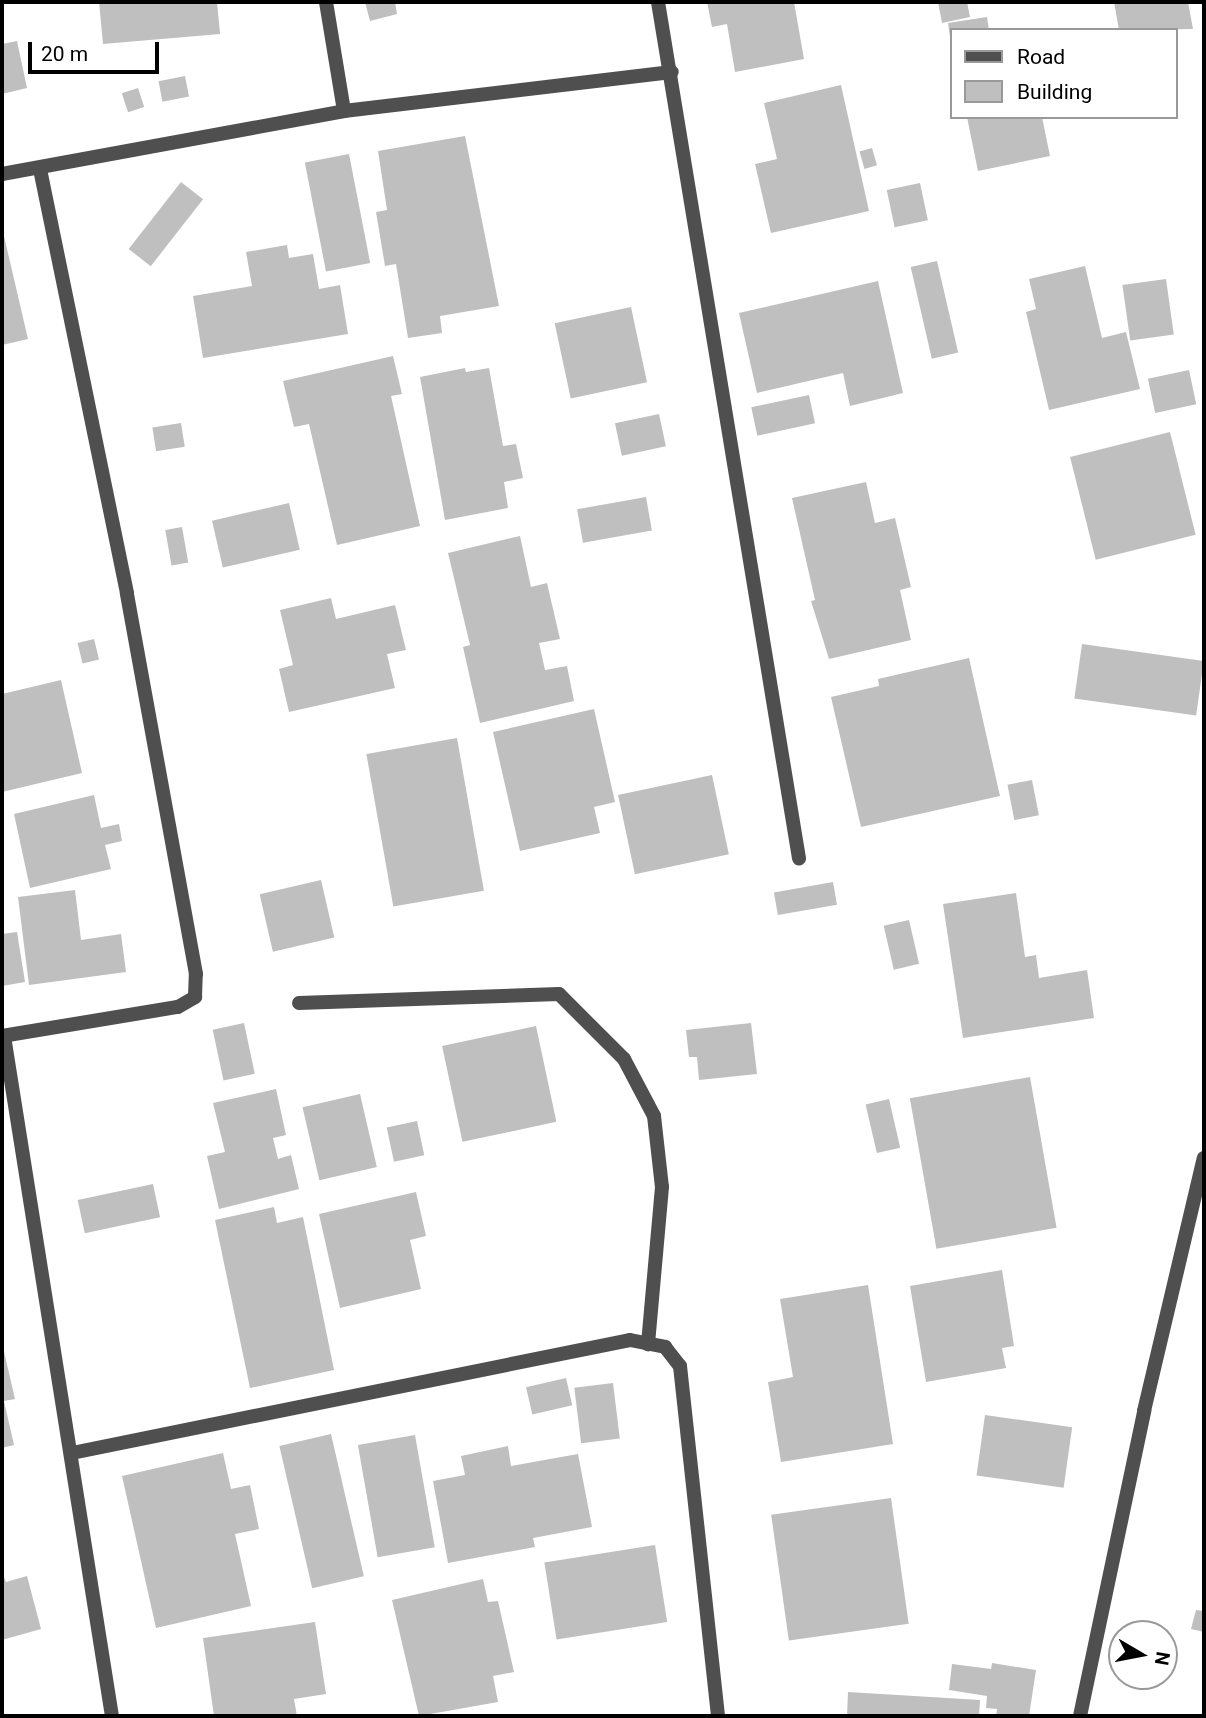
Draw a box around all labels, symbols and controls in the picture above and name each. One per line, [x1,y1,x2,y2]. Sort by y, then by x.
scale bar [32,28,163,72]
legend [950,28,1178,119]
text: 20 m [41,42,88,66]
text: Road [1017,45,1065,69]
text: Building [1017,80,1092,104]
north arrow [1108,1620,1178,1690]
text: N [1150,1650,1175,1667]

